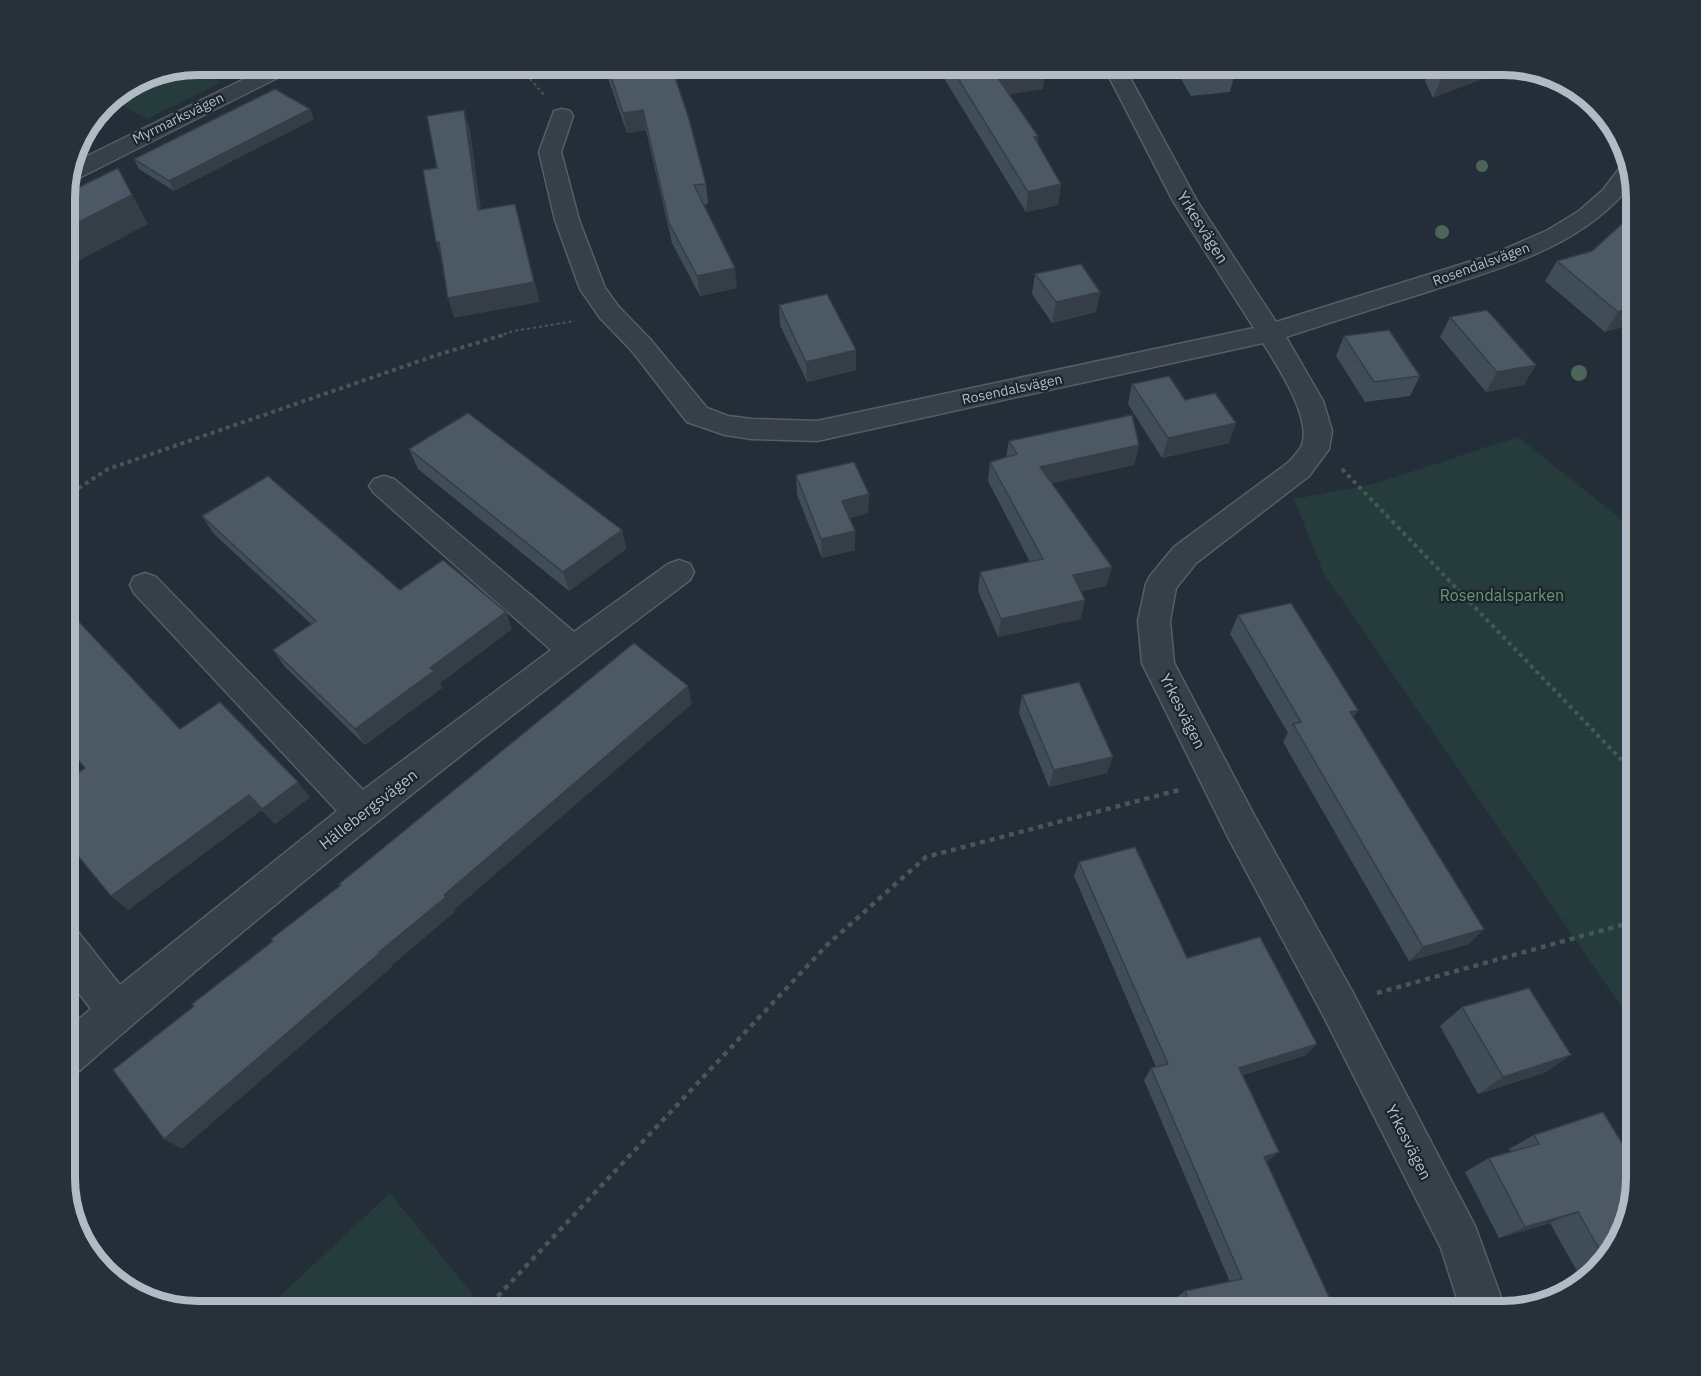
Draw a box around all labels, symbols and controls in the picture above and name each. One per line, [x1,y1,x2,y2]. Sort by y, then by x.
street label: Myrmarksvägen [129,88,227,148]
street label: Yrkesvägen [1173,187,1233,267]
street label: Rosendalsvägen [1430,238,1532,290]
street label: Rosendalsvägen [960,370,1064,408]
park label: Rosendalsparken [1440,585,1564,605]
street label: Yrkesvägen [1156,670,1210,752]
street label: Hällebergsvägen [315,764,421,854]
street label: Yrkesvägen [1382,1101,1436,1183]

